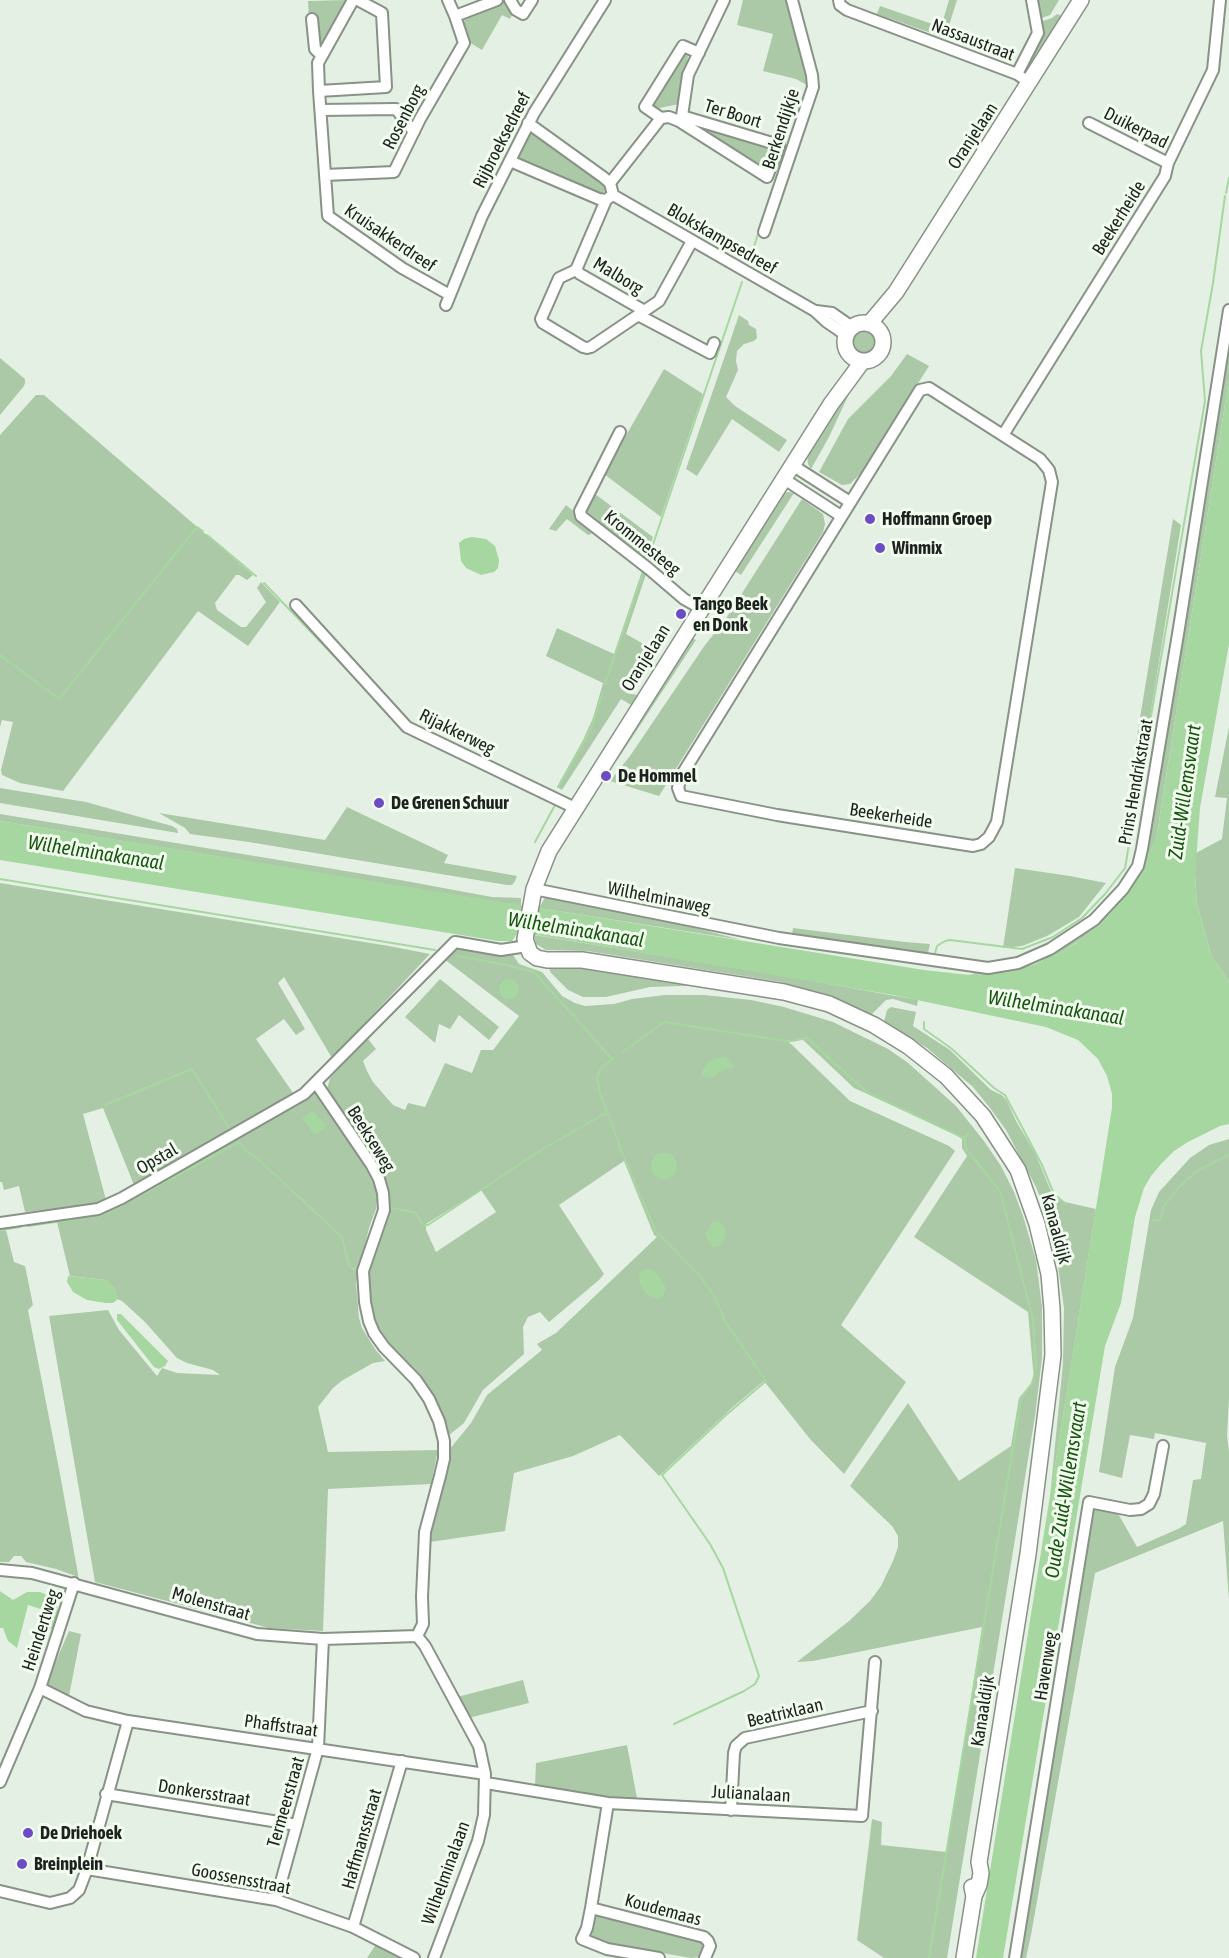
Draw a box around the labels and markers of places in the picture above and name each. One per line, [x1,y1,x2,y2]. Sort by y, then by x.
place label: Hoffmann Groep [882,508,992,530]
marker: Hoffmann Groep [863,512,877,526]
place label: Winmix [892,537,942,559]
marker: Winmix [873,541,887,555]
place label: Tango Beek en Donk [693,593,768,636]
marker: Tango Beek en Donk [674,607,688,621]
place label: De Hommel [618,765,696,787]
marker: De Hommel [599,769,613,783]
place label: De Grenen Schuur [391,792,508,814]
marker: De Grenen Schuur [372,796,386,810]
place label: De Driehoek [40,1822,122,1844]
marker: De Driehoek [21,1826,35,1840]
place label: Breinplein [34,1853,103,1875]
marker: Breinplein [15,1857,29,1871]

